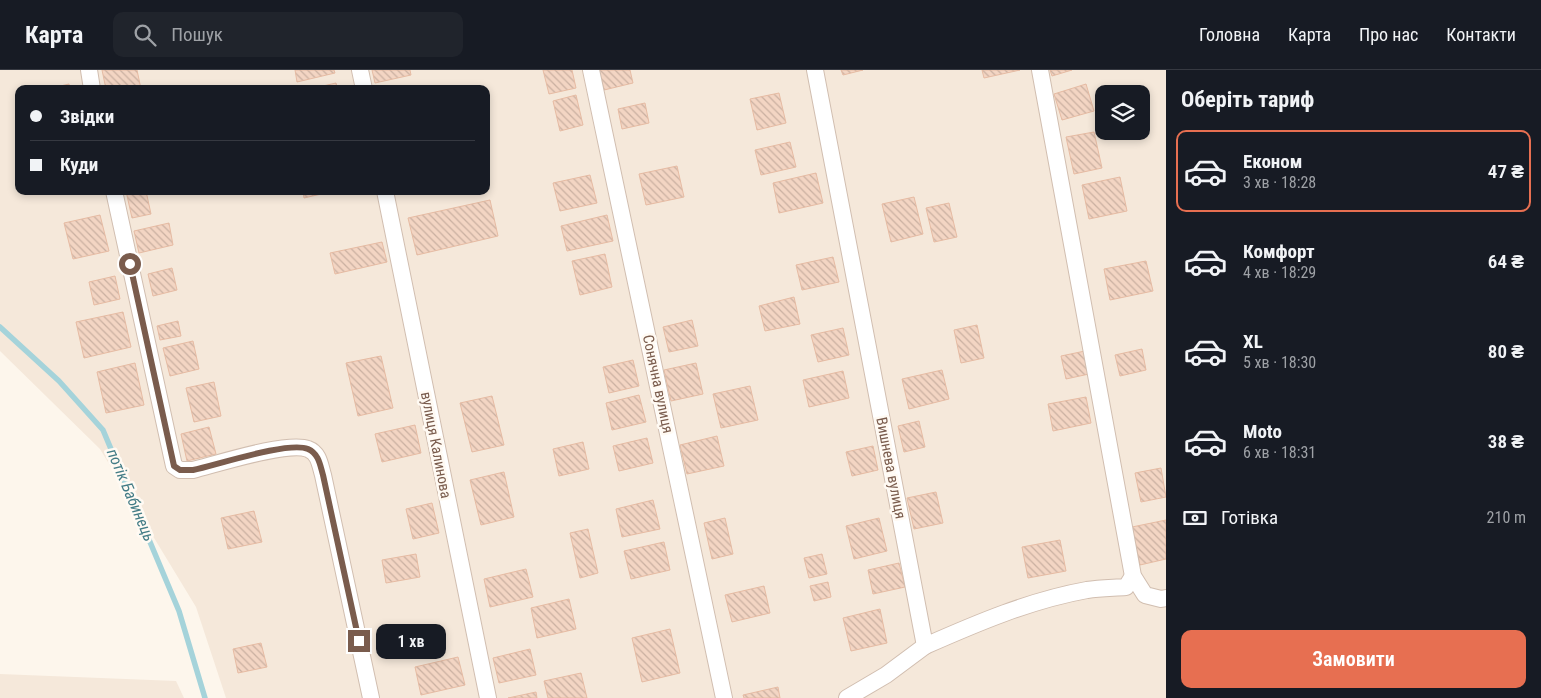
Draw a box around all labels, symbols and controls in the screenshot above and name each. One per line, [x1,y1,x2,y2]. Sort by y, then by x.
search box [113,12,463,57]
text: Карта [25,21,83,49]
icon: search [131,21,159,49]
text: Пошук [171,23,223,46]
text: Головна [1199,24,1260,45]
text: Карта [1288,24,1331,45]
text: Про нас [1359,24,1418,45]
text: Контакти [1446,24,1516,45]
map controls [1095,85,1150,140]
button: layers [1095,85,1150,140]
text: Оберіть тариф [1181,87,1314,112]
text: Звідки [60,105,114,128]
icon: car [1183,149,1228,194]
text: Економ [1243,150,1302,173]
text: Куди [60,153,98,176]
text: 47 ₴ [1488,160,1524,183]
text: 3 хв · 18:28 [1243,173,1316,192]
icon: car [1183,239,1228,284]
text: Комфорт [1243,240,1315,263]
text: 64 ₴ [1488,250,1524,273]
route start [119,253,141,275]
text: 4 хв · 18:29 [1243,263,1316,282]
icon: car [1183,329,1228,374]
text: XL [1243,330,1263,353]
street label: Сонячна вулиця [639,333,677,435]
text: 80 ₴ [1488,340,1524,363]
text: 5 хв · 18:30 [1243,353,1316,372]
street label: вулиця Калинова [417,390,455,500]
street label: Вишнева вулиця [872,416,910,520]
icon: car [1183,419,1228,464]
text: Moto [1243,420,1282,443]
text: 38 ₴ [1488,430,1524,453]
text: 6 хв · 18:31 [1243,443,1316,462]
water label: потік Бабинець [103,446,159,544]
icon: cash [1181,504,1209,532]
text: Готівка [1221,506,1278,529]
text: 210 m [1487,508,1526,527]
callout: 1 хв [376,624,446,658]
route end [348,630,370,652]
button: Замовити [1181,630,1526,688]
text: 1 хв [398,632,424,651]

